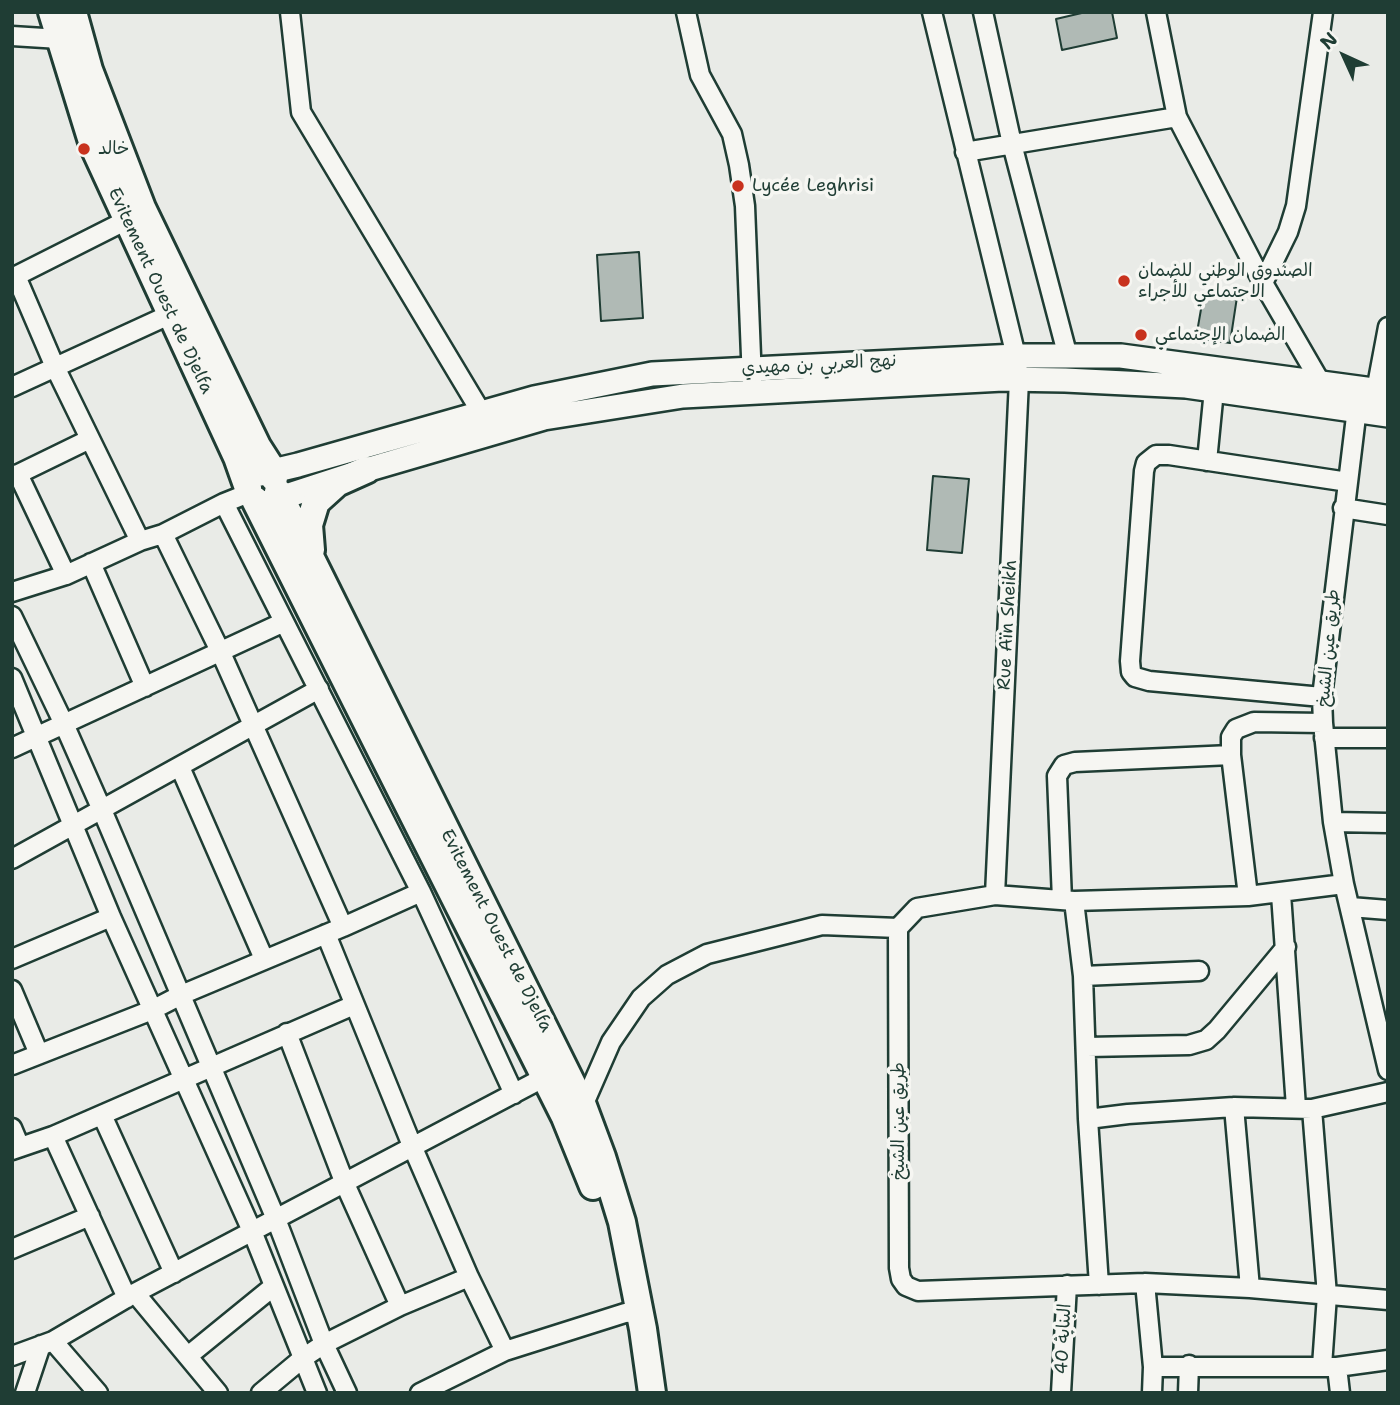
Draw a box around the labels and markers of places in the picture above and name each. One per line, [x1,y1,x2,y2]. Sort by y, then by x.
place label: خالد [98,138,129,160]
marker: خالد [76,141,92,157]
place label: Lycée Leghrisi [752,175,874,197]
marker: Lycée Leghrisi [730,178,746,194]
place label: الصندوق الوطني للضمان الاجتماعي للأجراء [1138,260,1313,302]
marker: الصندوق الوطني للضمان الاجتماعي للأجراء [1116,273,1132,289]
place label: الضمان الإجتماعي [1155,324,1285,346]
marker: الضمان الإجتماعي [1133,327,1149,343]

